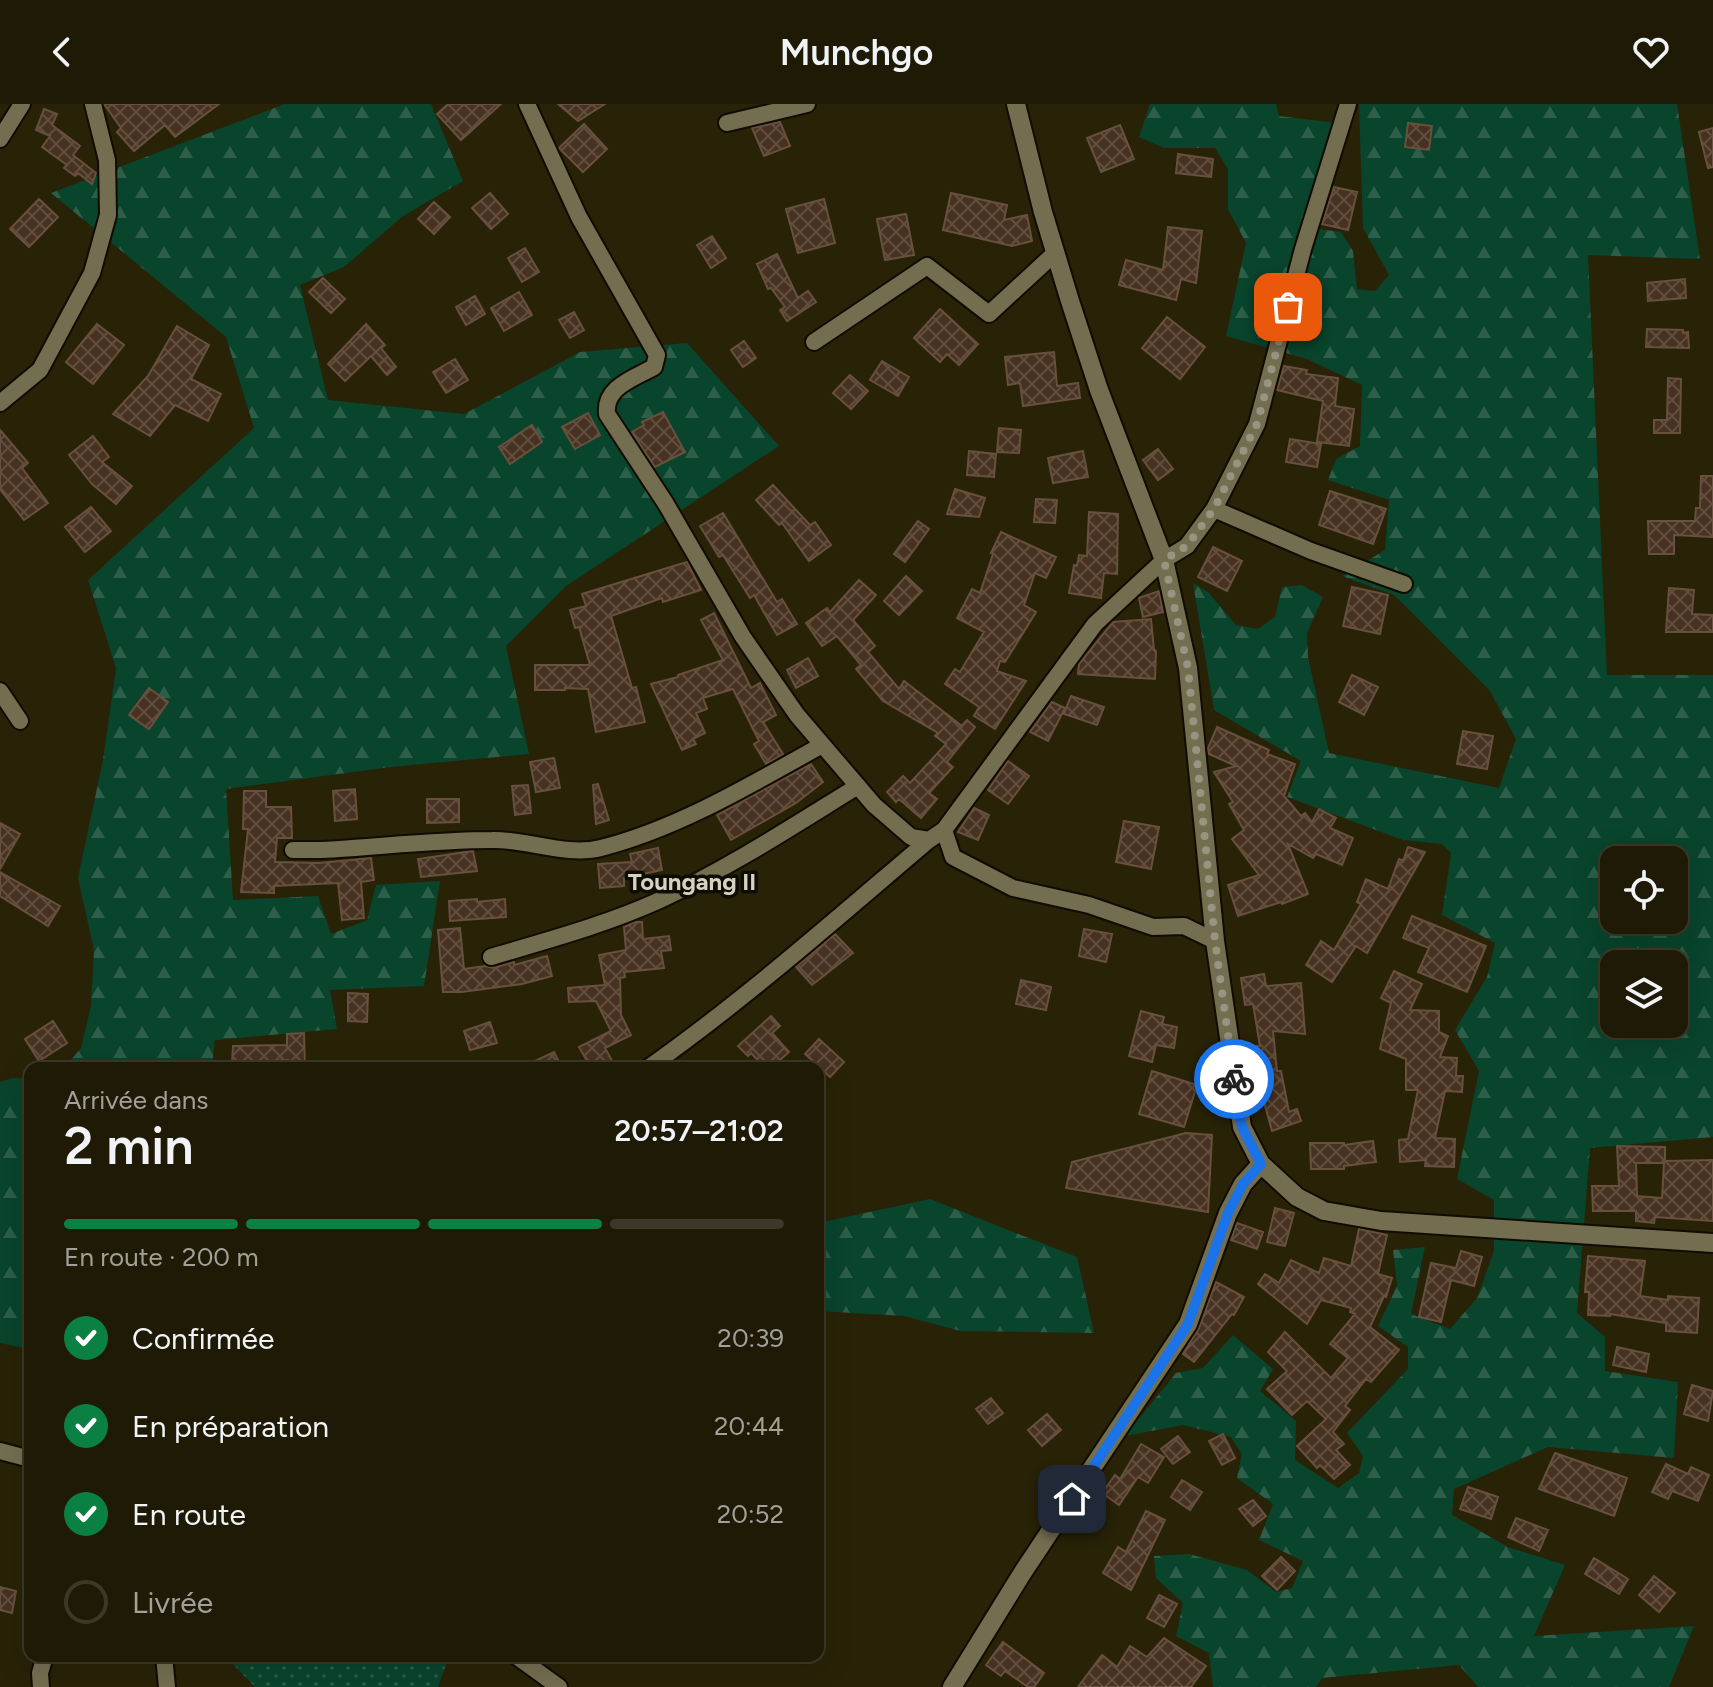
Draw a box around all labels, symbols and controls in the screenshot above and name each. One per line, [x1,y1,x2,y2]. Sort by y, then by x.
icon: back [40,30,84,74]
icon: heart [1629,30,1673,74]
text: Munchgo [780,31,933,74]
pin [1254,273,1322,341]
icon: bag [1266,285,1310,329]
map controls [1600,846,1688,1038]
button: locate [1600,846,1688,934]
district label: Toungang II [628,867,756,896]
button: layers [1600,950,1688,1038]
courier [1194,1039,1274,1119]
icon: bike [1212,1057,1256,1101]
text: Arrivée dans [64,1084,208,1116]
text: 20:57–21:02 [614,1112,784,1149]
text: 2 min [64,1115,193,1177]
text: En route · 200 m [64,1241,259,1273]
icon: check [64,1316,108,1360]
text: Confirmée [132,1320,274,1357]
text: 20:39 [717,1322,784,1354]
icon: check [64,1404,108,1448]
text: En préparation [132,1408,329,1445]
text: 20:44 [714,1410,784,1442]
pin [1038,1465,1106,1533]
icon: home [1050,1477,1094,1521]
icon: check [64,1492,108,1536]
text: En route [132,1496,246,1533]
text: 20:52 [717,1498,784,1530]
text: Livrée [132,1584,213,1621]

